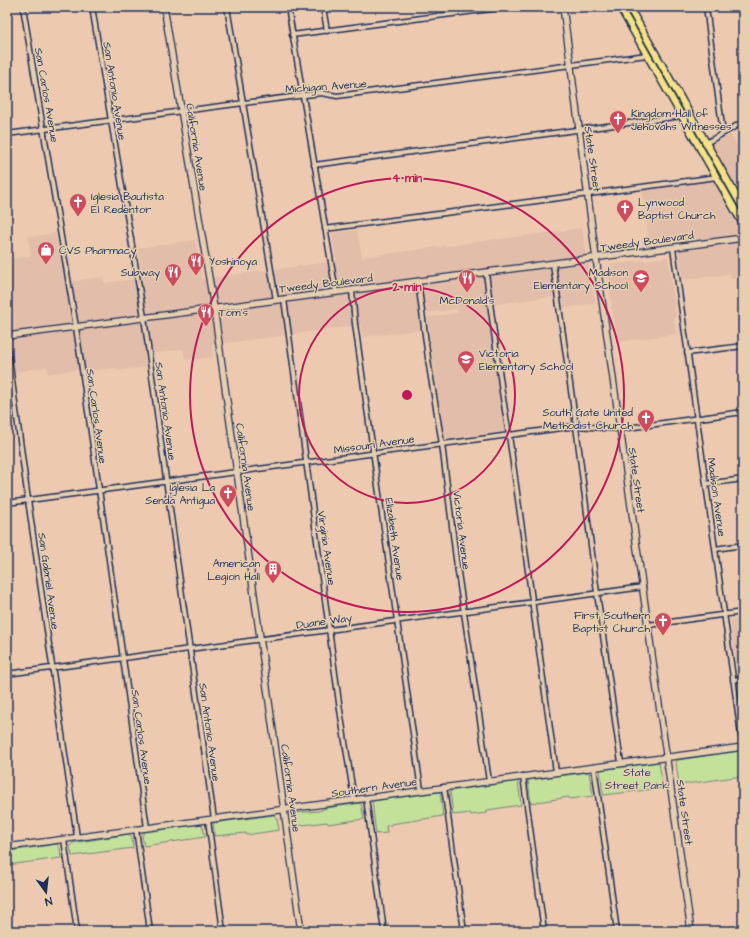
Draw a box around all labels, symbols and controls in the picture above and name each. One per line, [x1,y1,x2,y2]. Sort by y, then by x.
street label: San Antonio Avenue [99,41,130,141]
street label: San Carlos Avenue [31,47,62,144]
street label: Michigan Avenue [285,76,367,98]
street label: California Avenue [182,102,211,192]
place label: Kingdom Hall of Jehovahs Witnesses [631,106,732,134]
church icon: Kingdom Hall of Jehovahs Witnesses [608,109,628,134]
street label: State Street [580,125,605,193]
text: 4 min [392,170,422,187]
place label: Iglesia Bautista El Redentor [91,189,164,217]
church icon: Iglesia Bautista El Redentor [68,192,88,217]
place label: Lynwood Baptist Church [638,195,716,223]
church icon: Lynwood Baptist Church [615,198,635,223]
street label: Tweedy Boulevard [599,227,695,256]
shop icon: CVS Pharmacy [36,240,56,265]
place label: CVS Pharmacy [59,243,136,259]
restaurant icon: Yoshinoya [186,251,206,276]
place label: Yoshinoya [209,254,257,270]
restaurant icon: Subway [163,262,183,287]
place label: Subway [121,265,160,281]
place label: Madison Elementary School [534,265,628,294]
restaurant icon: McDonald's [457,268,477,293]
school or university icon: Madison Elementary School [631,268,651,293]
street label: Tweedy Boulevard [278,270,374,298]
text: 2 min [392,279,421,296]
place label: McDonald's [439,293,495,308]
restaurant icon: Tom's [196,302,216,327]
place label: Tom's [219,305,248,320]
place label: Victoria Elementary School [479,346,574,375]
school or university icon: Victoria Elementary School [456,349,476,374]
street label: San Antonio Avenue [151,361,180,461]
street label: San Carlos Avenue [82,368,111,464]
centre of rings [400,388,414,402]
place label: South Gate United Methodist Church [542,405,634,433]
church icon: South Gate United Methodist Church [636,408,656,433]
street label: California Avenue [232,422,259,512]
street label: Missouri Avenue [333,431,415,458]
street label: State Street [624,446,649,514]
street label: Madison Avenue [704,457,729,537]
place label: Iglesia La Senda Antigua [145,480,215,509]
church icon: Iglesia La Senda Antigua [218,483,238,508]
street label: Victoria Avenue [449,490,474,571]
street label: Elizabeth Avenue [381,497,408,581]
street label: Virginia Avenue [313,510,339,586]
street label: San Gabriel Avenue [34,532,63,630]
place label: American Legion Hall [207,556,260,585]
building icon: American Legion Hall [263,559,283,584]
place label: First Southern Baptist Church [573,608,651,636]
street label: Duane Way [295,610,353,634]
church icon: First Southern Baptist Church [653,611,673,636]
street label: San Antonio Avenue [195,682,224,782]
street label: San Carlos Avenue [127,689,156,785]
street label: California Avenue [277,743,304,833]
park label: State Street Park [605,765,669,793]
street label: Southern Avenue [330,774,418,801]
street label: State Street [672,778,697,846]
north arrow [26,872,66,912]
text: N [43,893,54,909]

